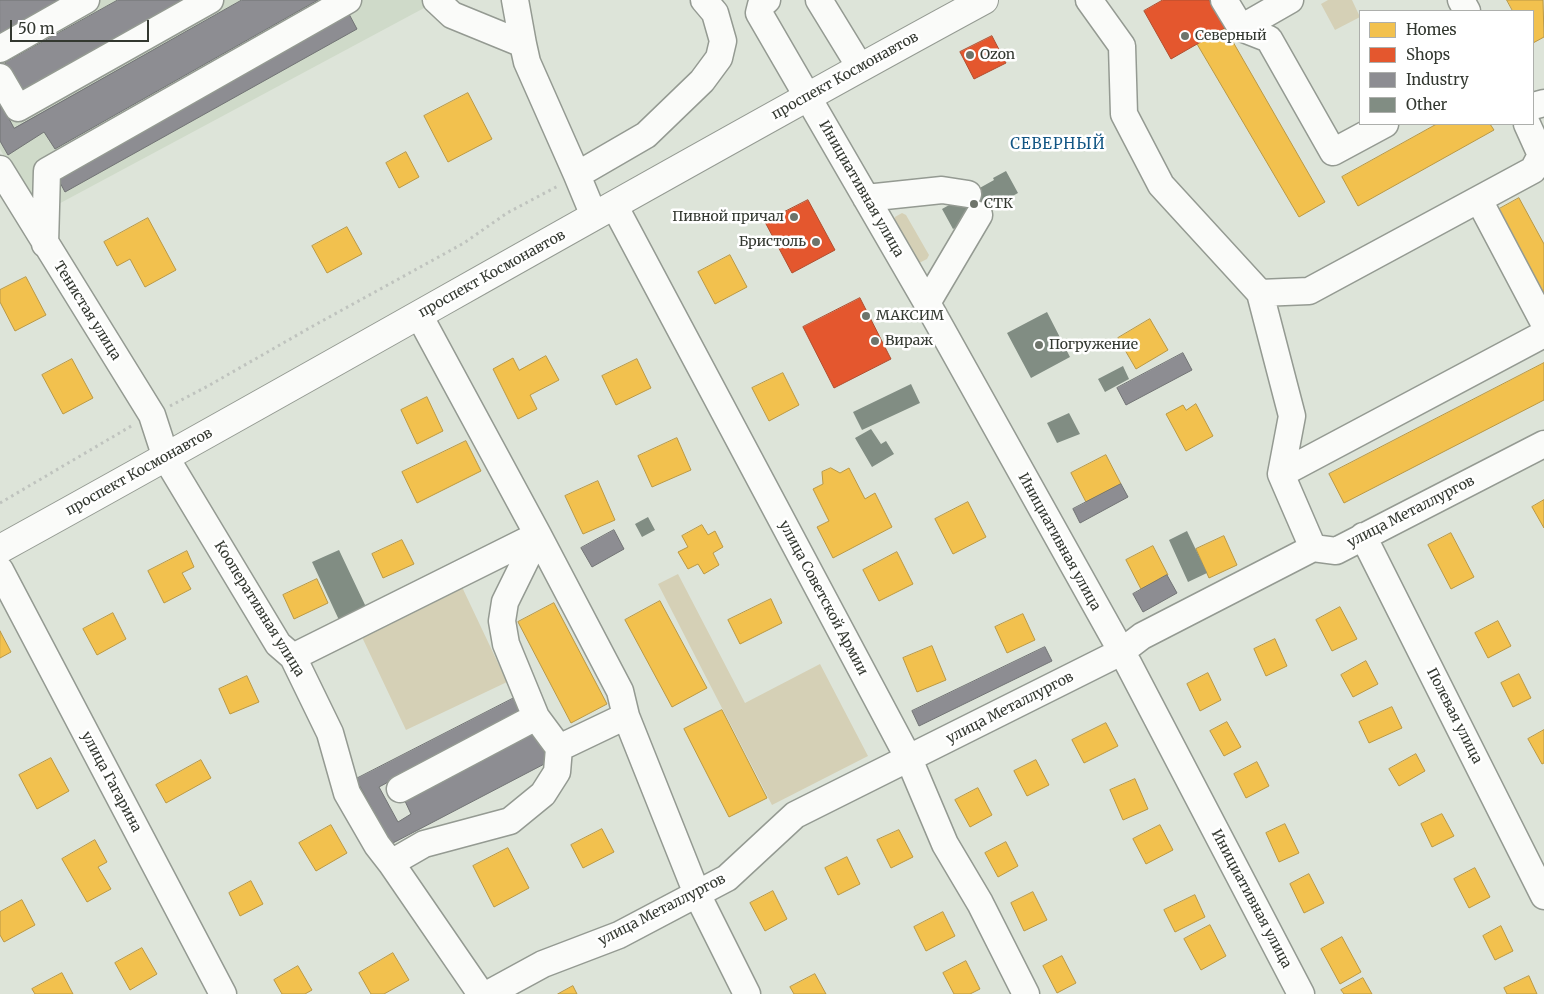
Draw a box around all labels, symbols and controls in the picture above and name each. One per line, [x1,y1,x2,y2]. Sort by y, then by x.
scale bar [12,10,151,42]
legend [1359,10,1534,125]
text: 50 m [18,19,55,38]
text: Homes [1406,20,1457,39]
place label: Северный [1195,28,1267,44]
street label: проспект Космонавтов [769,29,921,123]
marker: Северный [1179,30,1191,42]
text: Shops [1406,45,1450,64]
place label: Ozon [980,47,1015,63]
marker: Ozon [964,49,976,61]
text: Industry [1406,70,1469,89]
text: Other [1406,95,1447,114]
street label: Инициативная улица [815,118,907,260]
district label: СЕВЕРНЫЙ [1009,136,1107,154]
place label: СТК [984,196,1013,212]
marker: СТК [968,198,980,210]
place label: Пивной причал [672,209,784,225]
marker: Пивной причал [788,211,800,223]
street label: проспект Космонавтов [416,227,568,321]
place label: Бристоль [739,234,806,250]
marker: Бристоль [810,236,822,248]
street label: Тенистая улица [50,258,124,364]
place label: МАКСИМ [876,308,944,324]
marker: МАКСИМ [860,310,872,322]
place label: Вираж [885,333,933,349]
marker: Вираж [869,335,881,347]
place label: Погружение [1049,337,1138,353]
marker: Погружение [1033,339,1045,351]
street label: проспект Космонавтов [63,425,215,519]
street label: Инициативная улица [1014,470,1104,614]
street label: улица Металлургов [1345,473,1477,551]
street label: улица Советской Армии [775,518,871,678]
street label: Кооперативная улица [210,538,308,680]
street label: Полевая улица [1423,665,1485,767]
street label: улица Металлургов [944,669,1076,747]
street label: улица Гагарина [77,729,145,835]
street label: Инициативная улица [1207,827,1295,971]
street label: улица Металлургов [596,871,728,949]

